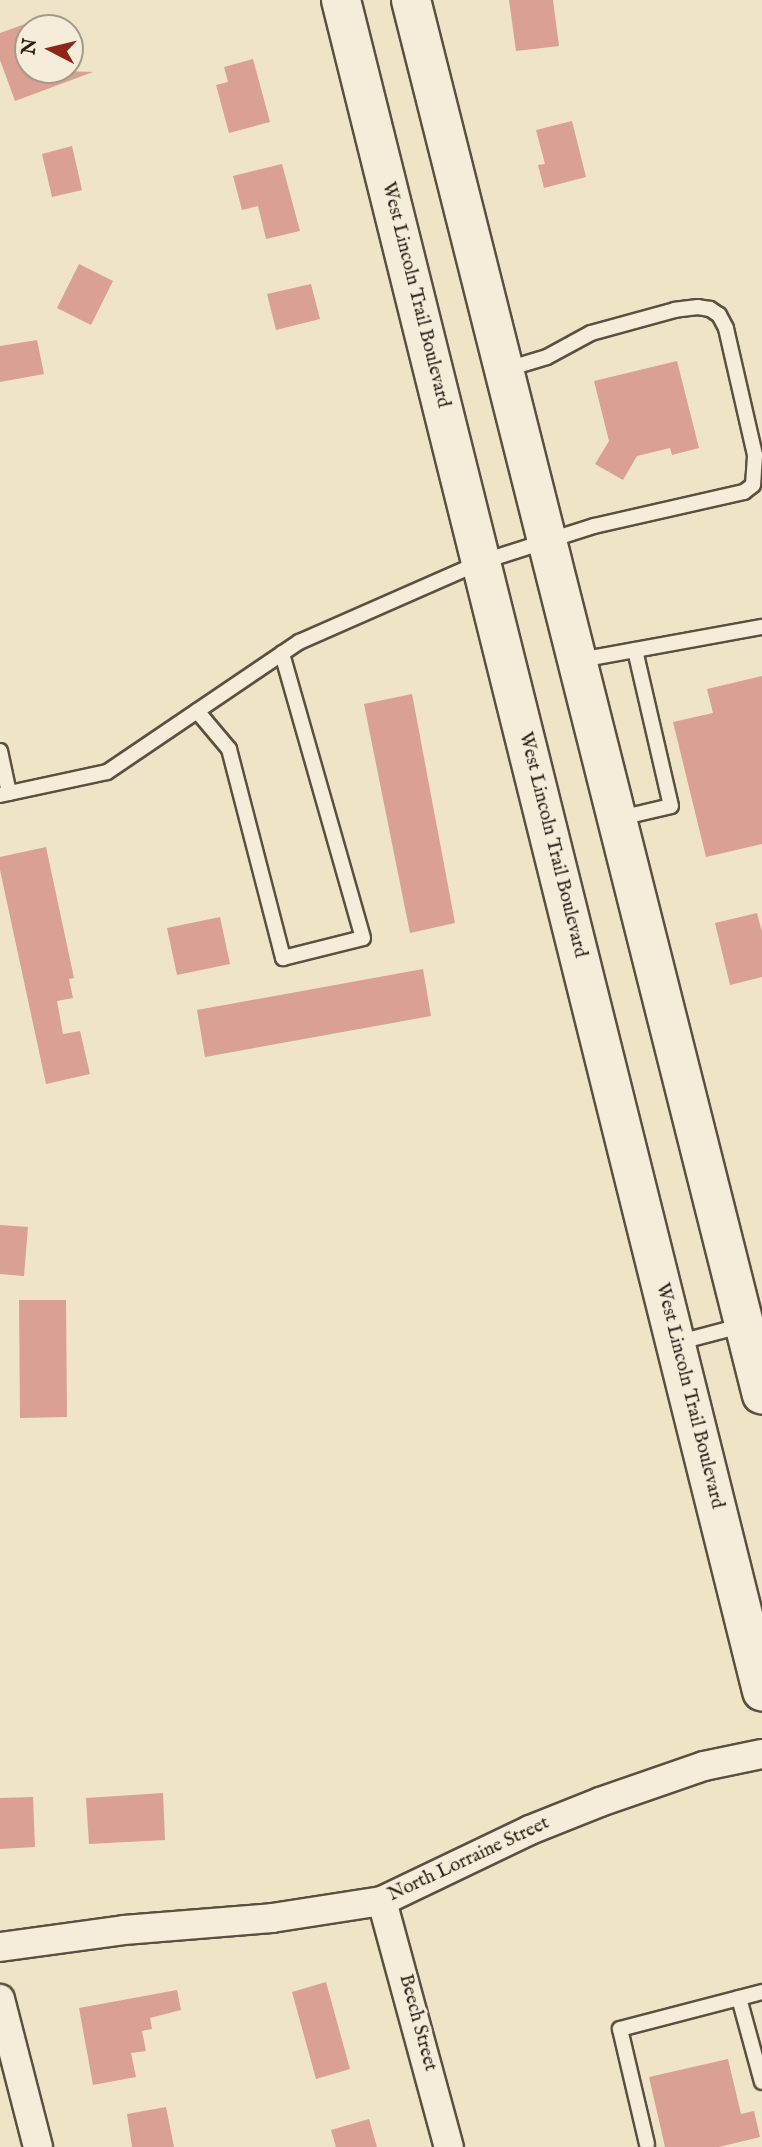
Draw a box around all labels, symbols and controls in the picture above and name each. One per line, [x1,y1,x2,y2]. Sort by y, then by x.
north arrow [14,14,84,84]
text: N [17,37,43,56]
street label: West Lincoln Trail Boulevard [376,180,454,410]
street label: West Lincoln Trail Boulevard [513,730,591,960]
street label: West Lincoln Trail Boulevard [650,1281,728,1511]
street label: North Lorraine Street [385,1813,553,1907]
street label: Beech Street [393,1972,441,2074]

